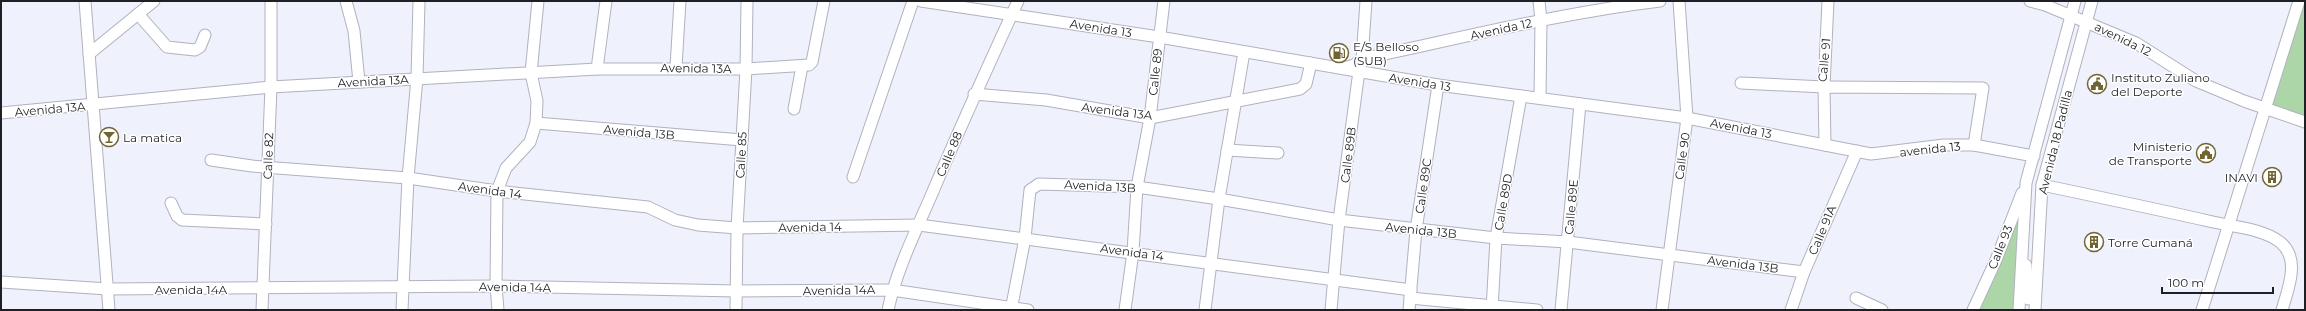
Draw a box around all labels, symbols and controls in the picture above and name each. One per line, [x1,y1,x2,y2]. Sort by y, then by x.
street label: Avenida 12 [1469,15,1533,43]
street label: Avenida 13 [1069,16,1133,40]
street label: avenida 12 [2092,19,2154,59]
street label: Calle 91 [1815,37,1833,83]
place label: E/S Belloso (SUB) [1353,39,1419,68]
fuel station icon: E/S Belloso (SUB) [1328,42,1350,64]
street label: Calle 89 [1145,48,1165,96]
street label: Avenida 13A [660,60,732,76]
street label: Avenida 13 [1388,70,1452,94]
place label: Instituto Zuliano del Deporte [2111,70,2210,99]
street label: Avenida 13A [337,72,409,90]
public building icon: Instituto Zuliano del Deporte [2086,73,2108,95]
street label: Avenida 18 Padilla [2035,88,2075,196]
street label: Avenida 13A [14,98,87,120]
street label: Avenida 13A [1081,99,1154,123]
street label: Avenida 13 [1709,115,1773,141]
street label: Avenida 13B [603,121,675,143]
bar icon: La matica [98,126,120,148]
street label: Calle 89B [1337,126,1359,184]
street label: Calle 88 [933,129,965,179]
place label: La matica [123,130,182,145]
street label: Calle 85 [732,131,750,179]
street label: Calle 90 [1671,131,1693,181]
street label: Calle 82 [260,132,276,180]
street label: avenida 13 [1899,138,1962,160]
place label: Ministerio de Transporte [2109,139,2192,168]
public building icon: Ministerio de Transporte [2195,142,2217,164]
street label: Calle 89C [1412,157,1434,215]
building icon: INAVI [2261,166,2283,188]
place label: INAVI [2225,170,2258,185]
street label: Calle 89D [1491,172,1515,231]
street label: Avenida 13B [1064,177,1136,195]
street label: Avenida 14 [457,178,523,202]
street label: Calle 89E [1561,179,1581,235]
street label: Calle 91A [1805,203,1839,257]
street label: Avenida 14 [778,219,842,235]
street label: Avenida 13B [1385,219,1457,241]
street label: Calle 93 [1984,223,2016,271]
building icon: Torre Cumaná [2083,231,2105,253]
place label: Torre Cumaná [2108,235,2193,250]
street label: Avenida 14 [1099,240,1165,264]
street label: Avenida 13B [1706,252,1780,276]
scale bar [2162,269,2273,295]
text: 100 m [2168,275,2204,290]
street label: Avenida 14A [479,279,552,295]
street label: Avenida 14A [155,282,228,297]
street label: Avenida 14A [803,282,876,298]

